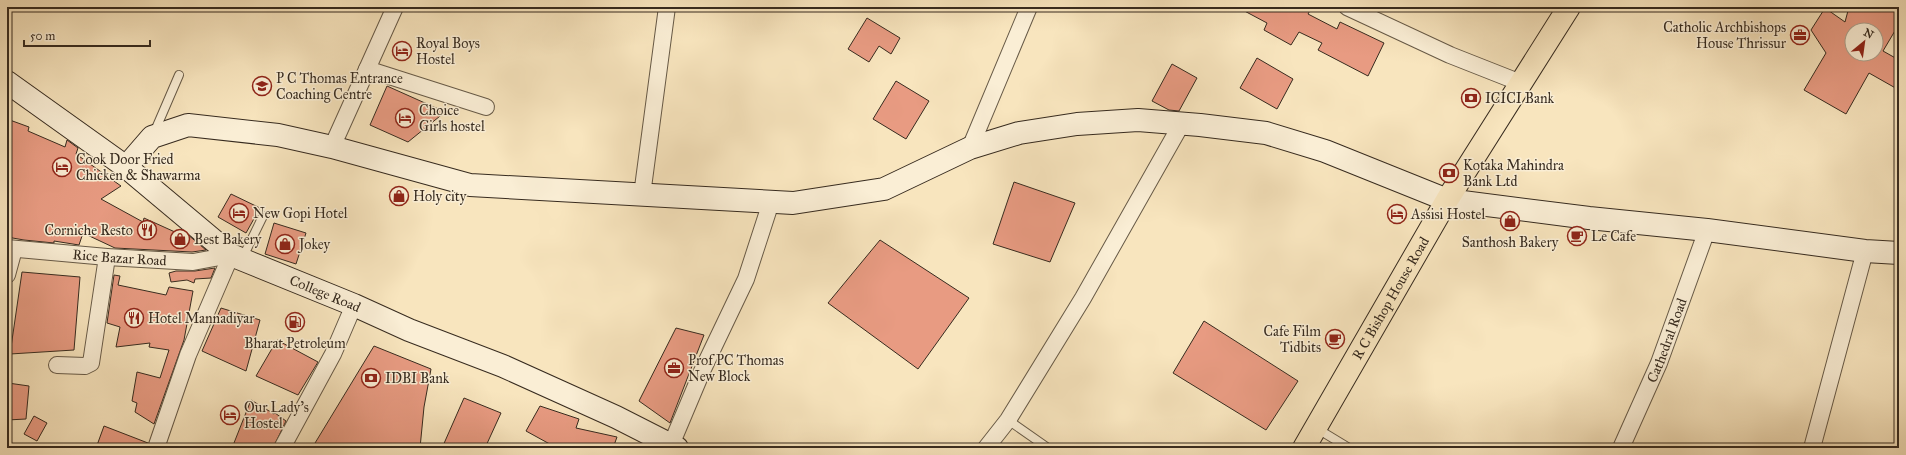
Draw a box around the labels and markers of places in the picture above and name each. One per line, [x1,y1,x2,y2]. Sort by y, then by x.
place label: Catholic Archbishops House Thrissur [1663,19,1787,52]
office icon: Catholic Archbishops House Thrissur [1789,24,1811,46]
place label: Royal Boys Hostel [416,35,480,68]
hotel icon: Royal Boys Hostel [391,40,413,62]
place label: P C Thomas Entrance Coaching Centre [276,70,403,103]
school or university icon: P C Thomas Entrance Coaching Centre [251,75,273,97]
bank icon: ICICI Bank [1460,87,1482,109]
place label: ICICI Bank [1485,90,1554,107]
place label: Choice Girls hostel [419,102,485,135]
hotel icon: Choice Girls hostel [394,107,416,129]
place label: Cook Door Fried Chicken & Shawarma [76,151,200,184]
hotel icon: Cook Door Fried Chicken & Shawarma [51,156,73,178]
place label: Kotaka Mahindra Bank Ltd [1463,157,1564,190]
bank icon: Kotaka Mahindra Bank Ltd [1438,162,1460,184]
shop icon: Holy city [388,185,410,207]
place label: Holy city [413,188,467,205]
hotel icon: New Gopi Hotel [228,202,250,224]
hotel icon: Assisi Hostel [1386,203,1408,225]
place label: New Gopi Hotel [253,205,348,222]
place label: Assisi Hostel [1410,206,1485,223]
shop icon: Santhosh Bakery [1499,210,1521,232]
restaurant icon: Corniche Resto [136,219,158,241]
place label: Corniche Resto [44,222,133,239]
cafe icon: Le Cafe [1566,225,1588,247]
shop icon: Best Bakery [169,228,191,250]
place label: Le Cafe [1591,228,1636,245]
place label: Best Bakery [194,231,262,248]
shop icon: Jokey [274,233,296,255]
place label: Santhosh Bakery [1462,234,1559,251]
place label: Jokey [297,236,331,254]
restaurant icon: Hotel Mannadiyar [123,307,145,329]
place label: Hotel Mannadiyar [148,310,255,327]
fuel station icon: Bharat Petroleum [284,311,306,333]
place label: Cafe Film Tidbits [1264,323,1321,356]
cafe icon: Cafe Film Tidbits [1324,328,1346,350]
place label: Bharat Petroleum [244,335,346,352]
place label: Prof PC Thomas New Block [688,352,784,385]
office icon: Prof PC Thomas New Block [663,357,685,379]
bank icon: IDBI Bank [360,367,382,389]
place label: IDBI Bank [385,370,450,387]
place label: Our Lady's Hostel [244,399,309,432]
hotel icon: Our Lady's Hostel [219,404,241,426]

